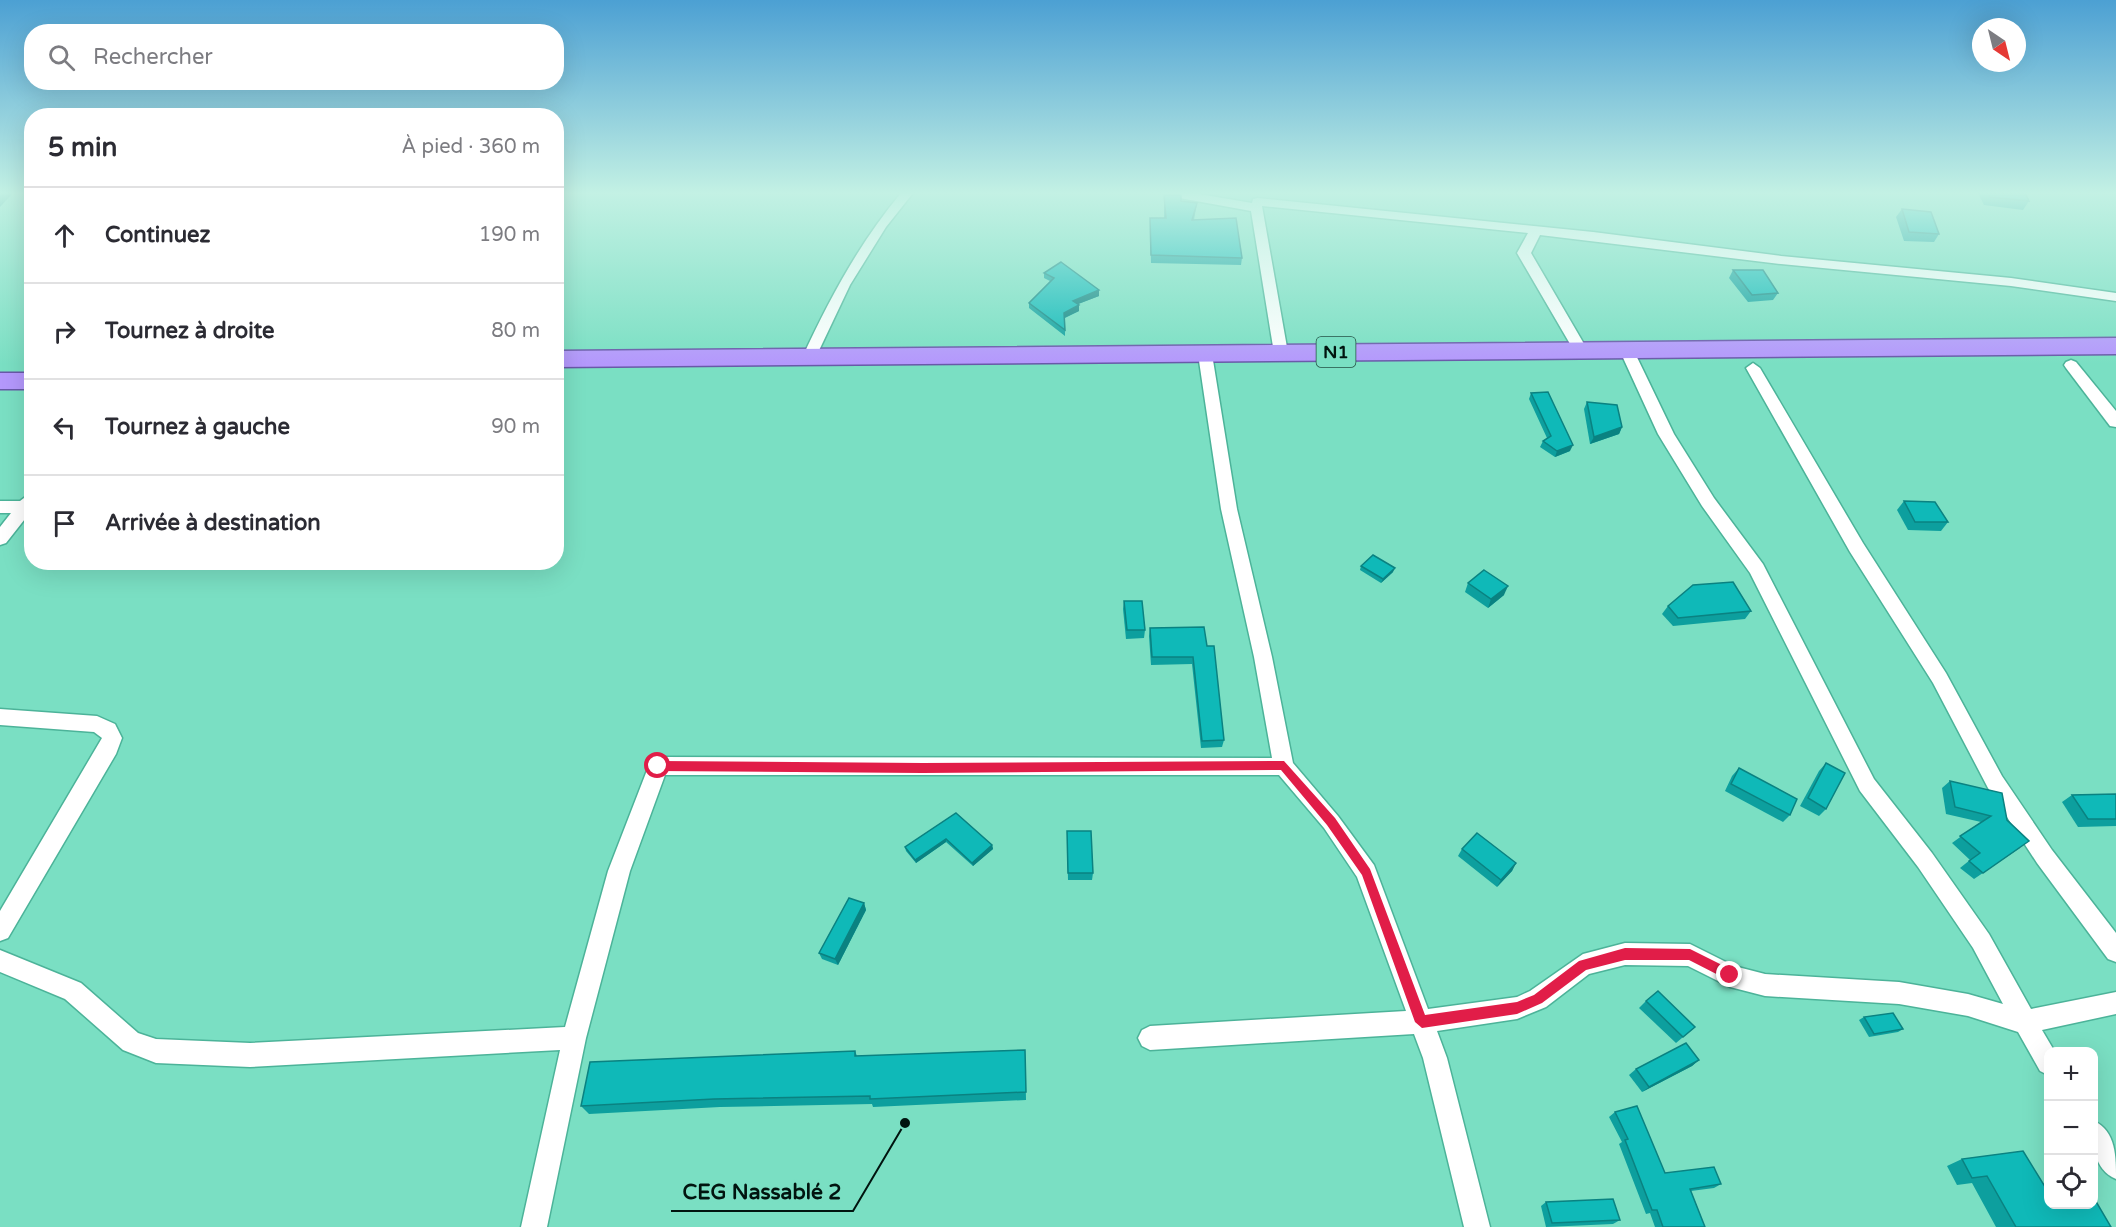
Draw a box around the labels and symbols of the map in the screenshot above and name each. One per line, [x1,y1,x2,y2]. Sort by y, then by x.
north arrow [1972,18,2026,72]
road number: N1 [1316,337,1356,367]
route start [644,752,670,778]
route end [1716,961,1742,987]
callout: CEG Nassablé 2 [671,1172,853,1211]
text: CEG Nassablé 2 [683,1180,841,1205]

